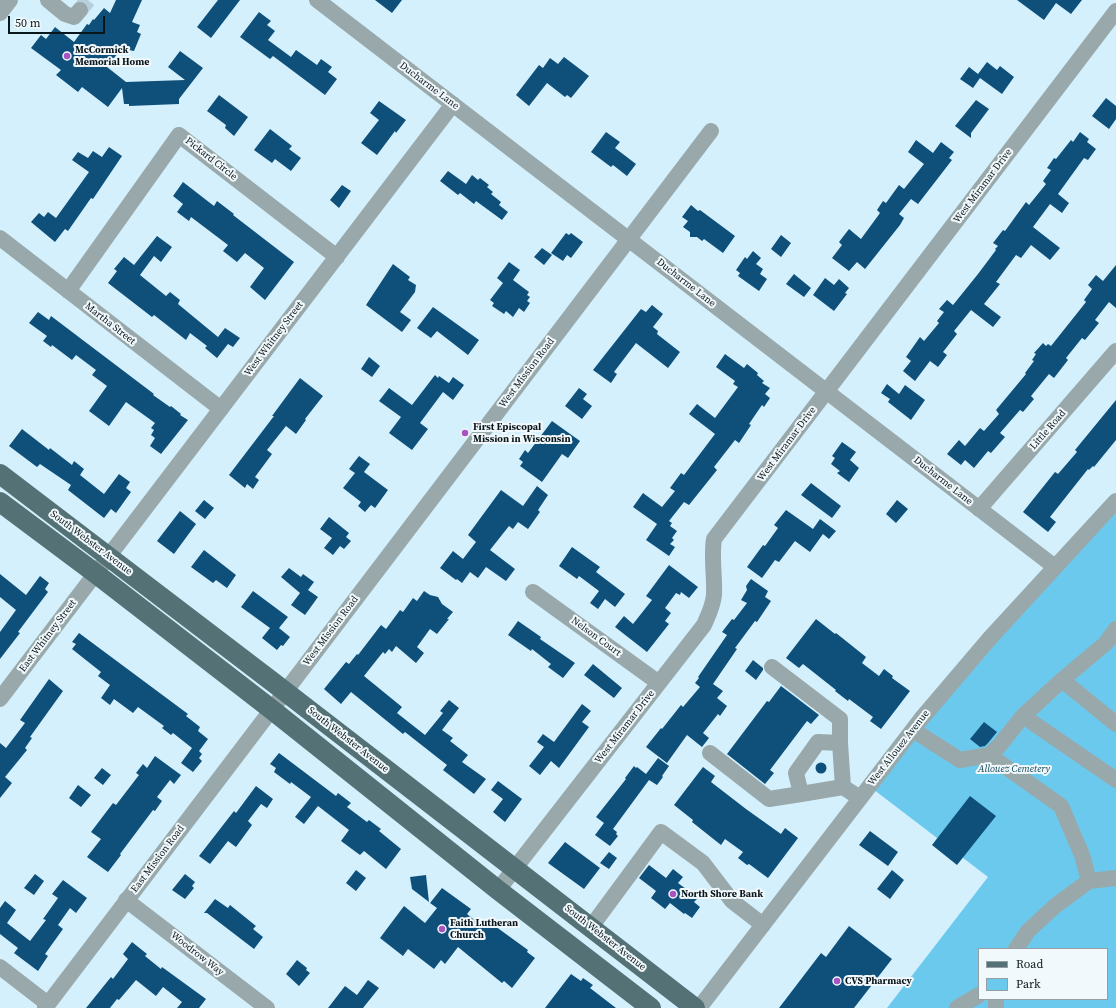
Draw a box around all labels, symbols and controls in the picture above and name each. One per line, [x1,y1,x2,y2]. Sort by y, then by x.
scale bar [10,8,107,34]
text: 50 m [15,15,41,31]
place label: McCormick Memorial Home [75,44,149,68]
marker: McCormick Memorial Home [62,51,72,61]
street label: Ducharme Lane [397,60,461,112]
street label: Pickard Circle [183,135,239,183]
street label: West Miramar Drive [951,147,1015,225]
street label: Ducharme Lane [654,256,718,310]
street label: West Whitney Street [242,299,306,379]
street label: Martha Street [82,301,138,347]
street label: West Mission Road [497,336,557,410]
street label: West Miramar Drive [755,405,819,483]
street label: Little Road [1028,408,1068,452]
place label: First Episcopal Mission in Wisconsin [473,421,571,444]
marker: First Episcopal Mission in Wisconsin [460,428,470,438]
street label: Ducharme Lane [911,454,975,508]
street label: South Webster Avenue [48,508,134,578]
street label: West Mission Road [301,594,361,668]
street label: East Whitney Street [17,598,79,674]
street label: Nelson Court [569,615,623,659]
street label: West Miramar Drive [593,688,657,766]
street label: South Webster Avenue [305,705,391,775]
street label: West Allouez Avenue [866,708,932,788]
park label: Allouez Cemetery [978,763,1050,775]
street label: East Mission Road [129,823,187,895]
place label: North Shore Bank [681,888,763,900]
marker: North Shore Bank [668,889,678,899]
street label: South Webster Avenue [562,903,648,973]
place label: Faith Lutheran Church [450,917,518,940]
marker: Faith Lutheran Church [437,924,447,934]
street label: Woodrow Way [168,930,226,978]
legend [978,948,1108,1000]
text: Road [1016,956,1043,972]
place label: CVS Pharmacy [845,975,912,987]
marker: CVS Pharmacy [832,976,842,986]
text: Park [1016,976,1041,992]

